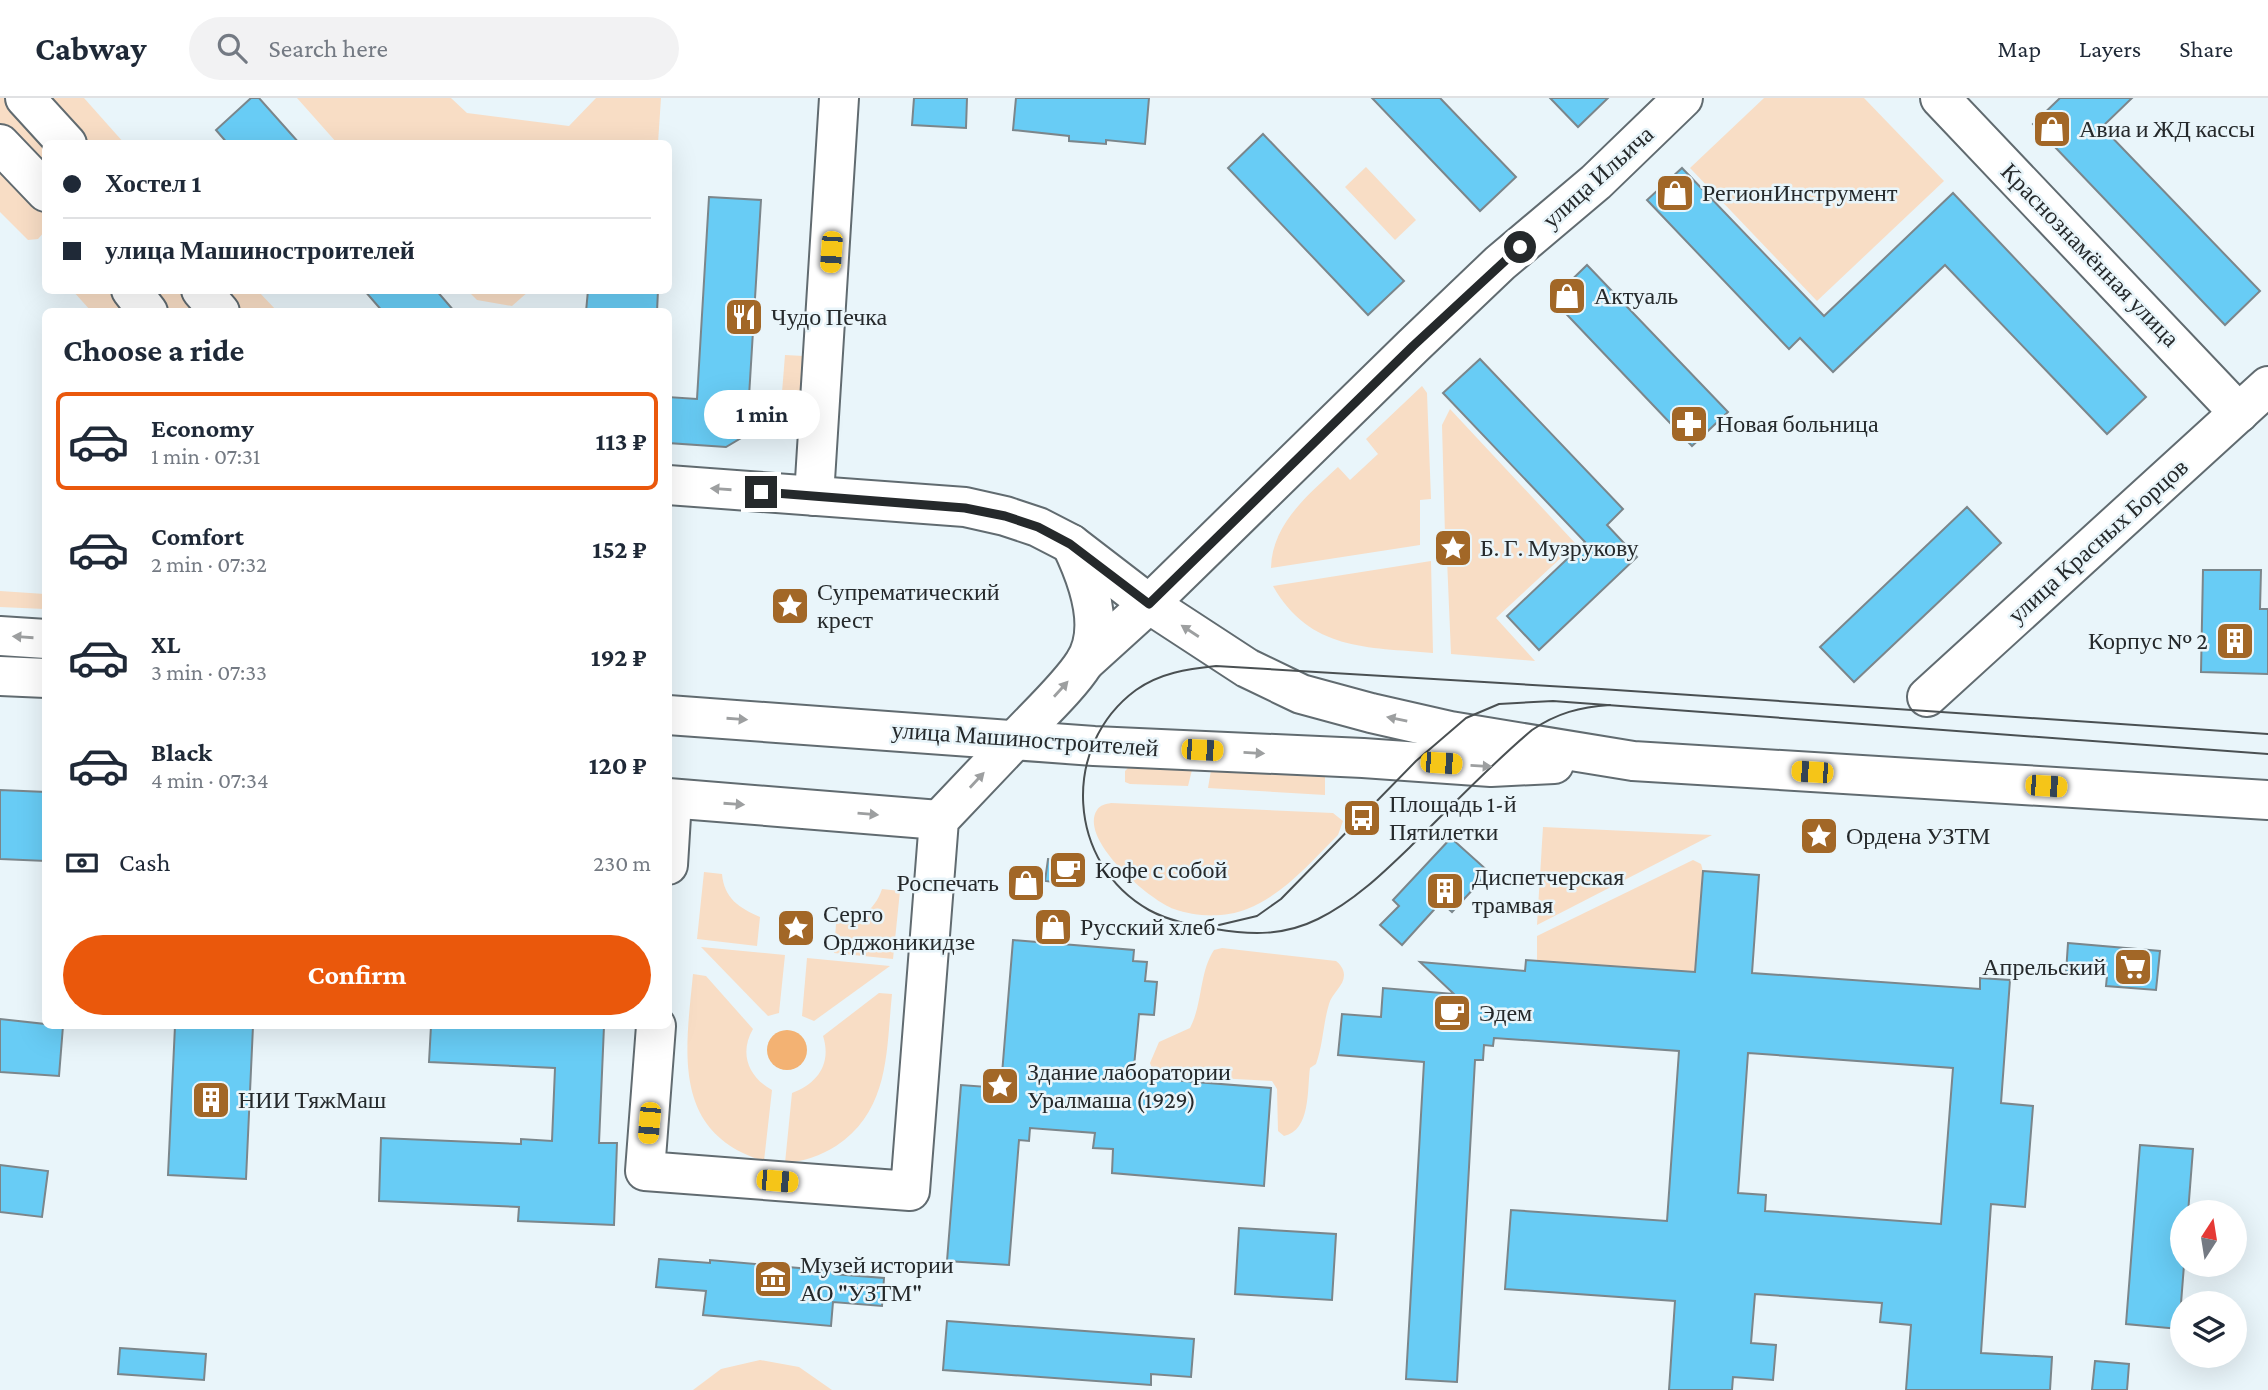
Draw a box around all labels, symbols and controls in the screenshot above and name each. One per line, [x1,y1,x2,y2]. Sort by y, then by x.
search box [189,17,679,80]
icon: search [213,29,251,67]
text: Cabway [35,30,147,67]
text: Search here [269,34,388,63]
text: Map [1997,35,2041,62]
text: Layers [2079,35,2141,62]
text: Share [2179,35,2233,62]
shop icon: Авиа и ЖД кассы [2031,108,2073,150]
place label: Авиа и ЖД кассы [2079,115,2255,142]
street label: улица Ильича [1537,120,1659,233]
street label: Краснознамённая улица [1996,157,2185,352]
text: Хостел 1 [105,169,201,198]
shop icon: РегионИнструмент [1654,172,1696,214]
place label: РегионИнструмент [1702,179,1898,206]
car [820,230,843,274]
route start [1504,231,1536,263]
text: улица Машиностроителей [105,236,415,265]
shop icon: Актуаль [1546,275,1588,317]
place label: Актуаль [1594,282,1678,309]
restaurant icon: Чудо Печка [723,296,765,338]
place label: Чудо Печка [771,303,888,330]
text: Choose a ride [63,332,244,368]
callout: 1 min [703,390,819,440]
text: 1 min [736,401,788,427]
pharmacy icon: Новая больница [1668,403,1710,445]
icon: car [67,410,130,473]
place label: Новая больница [1716,410,1879,437]
text: Economy [151,414,254,443]
text: 113 ₽ [595,427,647,456]
text: 1 min · 07:31 [151,443,260,469]
street label: улица Красных Борцов [2002,453,2193,628]
route end [745,476,777,508]
one-way arrow [710,483,732,494]
icon: car [67,518,130,581]
text: Comfort [151,522,244,551]
place icon: Б. Г. Музрукову [1432,527,1474,569]
place label: Б. Г. Музрукову [1480,534,1638,561]
text: 152 ₽ [592,535,647,564]
text: 2 min · 07:32 [151,551,267,577]
place label: Супрематический крест [817,578,1000,633]
place icon: Супрематический крест [769,585,811,627]
building icon: Корпус № 2 [2214,620,2256,662]
one-way arrow [1180,625,1199,638]
icon: car [67,626,130,689]
place label: Корпус № 2 [2088,627,2208,654]
text: XL [151,630,180,659]
one-way arrow [12,632,34,643]
text: 192 ₽ [591,643,647,672]
text: 3 min · 07:33 [151,659,267,685]
one-way arrow [1052,681,1068,698]
one-way arrow [1386,713,1408,724]
one-way arrow [726,714,748,725]
street label: улица Машиностроителей [891,716,1160,761]
icon: car [67,734,130,797]
text: Black [151,738,212,767]
car [1181,738,1224,762]
one-way arrow [1243,747,1265,758]
text: 120 ₽ [589,751,647,780]
car [1420,751,1463,775]
car [1791,760,1834,784]
one-way arrow [1470,761,1492,772]
text: 4 min · 07:34 [151,767,269,793]
one-way arrow [969,772,985,789]
car [2025,774,2068,798]
place label: Площадь 1-й Пятилетки [1389,790,1517,845]
bus stop icon: Площадь 1-й Пятилетки [1341,797,1383,839]
one-way arrow [723,799,745,810]
one-way arrow [857,809,879,820]
place icon: Ордена УЗТМ [1798,815,1840,857]
place label: Ордена УЗТМ [1846,822,1990,849]
icon: cash [63,844,101,882]
text: Cash [119,848,170,877]
cafe icon: Кофе с собой [1047,849,1089,891]
text: 230 m [593,850,651,876]
place label: Кофе с собой [1095,856,1228,883]
shop icon: Роспечать [1005,862,1047,904]
place label: Диспетчерская трамвая [1472,863,1624,918]
place label: Роспечать [897,869,999,896]
building icon: Диспетчерская трамвая [1424,870,1466,912]
place label: Серго Орджоникидзе [823,900,975,955]
shop icon: Русский хлеб [1032,906,1074,948]
place icon: Серго Орджоникидзе [775,907,817,949]
place label: Русский хлеб [1080,913,1215,940]
button: Confirm [63,935,651,1015]
supermarket icon: Апрельский [2112,946,2154,988]
place label: Апрельский [1982,953,2106,980]
cafe icon: Эдем [1431,992,1473,1034]
place label: Эдем [1479,999,1532,1026]
place label: Здание лаборатории Уралмаша (1929) [1027,1058,1231,1114]
place icon: Здание лаборатории Уралмаша (1929) [979,1065,1021,1107]
building icon: НИИ ТяжМаш [190,1079,232,1121]
place label: НИИ ТяжМаш [238,1086,387,1113]
car [637,1101,662,1145]
car [756,1169,799,1193]
north arrow [2170,1200,2247,1278]
map controls [2170,1200,2247,1368]
place label: Музей истории АО "УЗТМ" [800,1251,954,1306]
museum icon: Музей истории АО "УЗТМ" [752,1258,794,1300]
button: layers [2170,1291,2247,1368]

